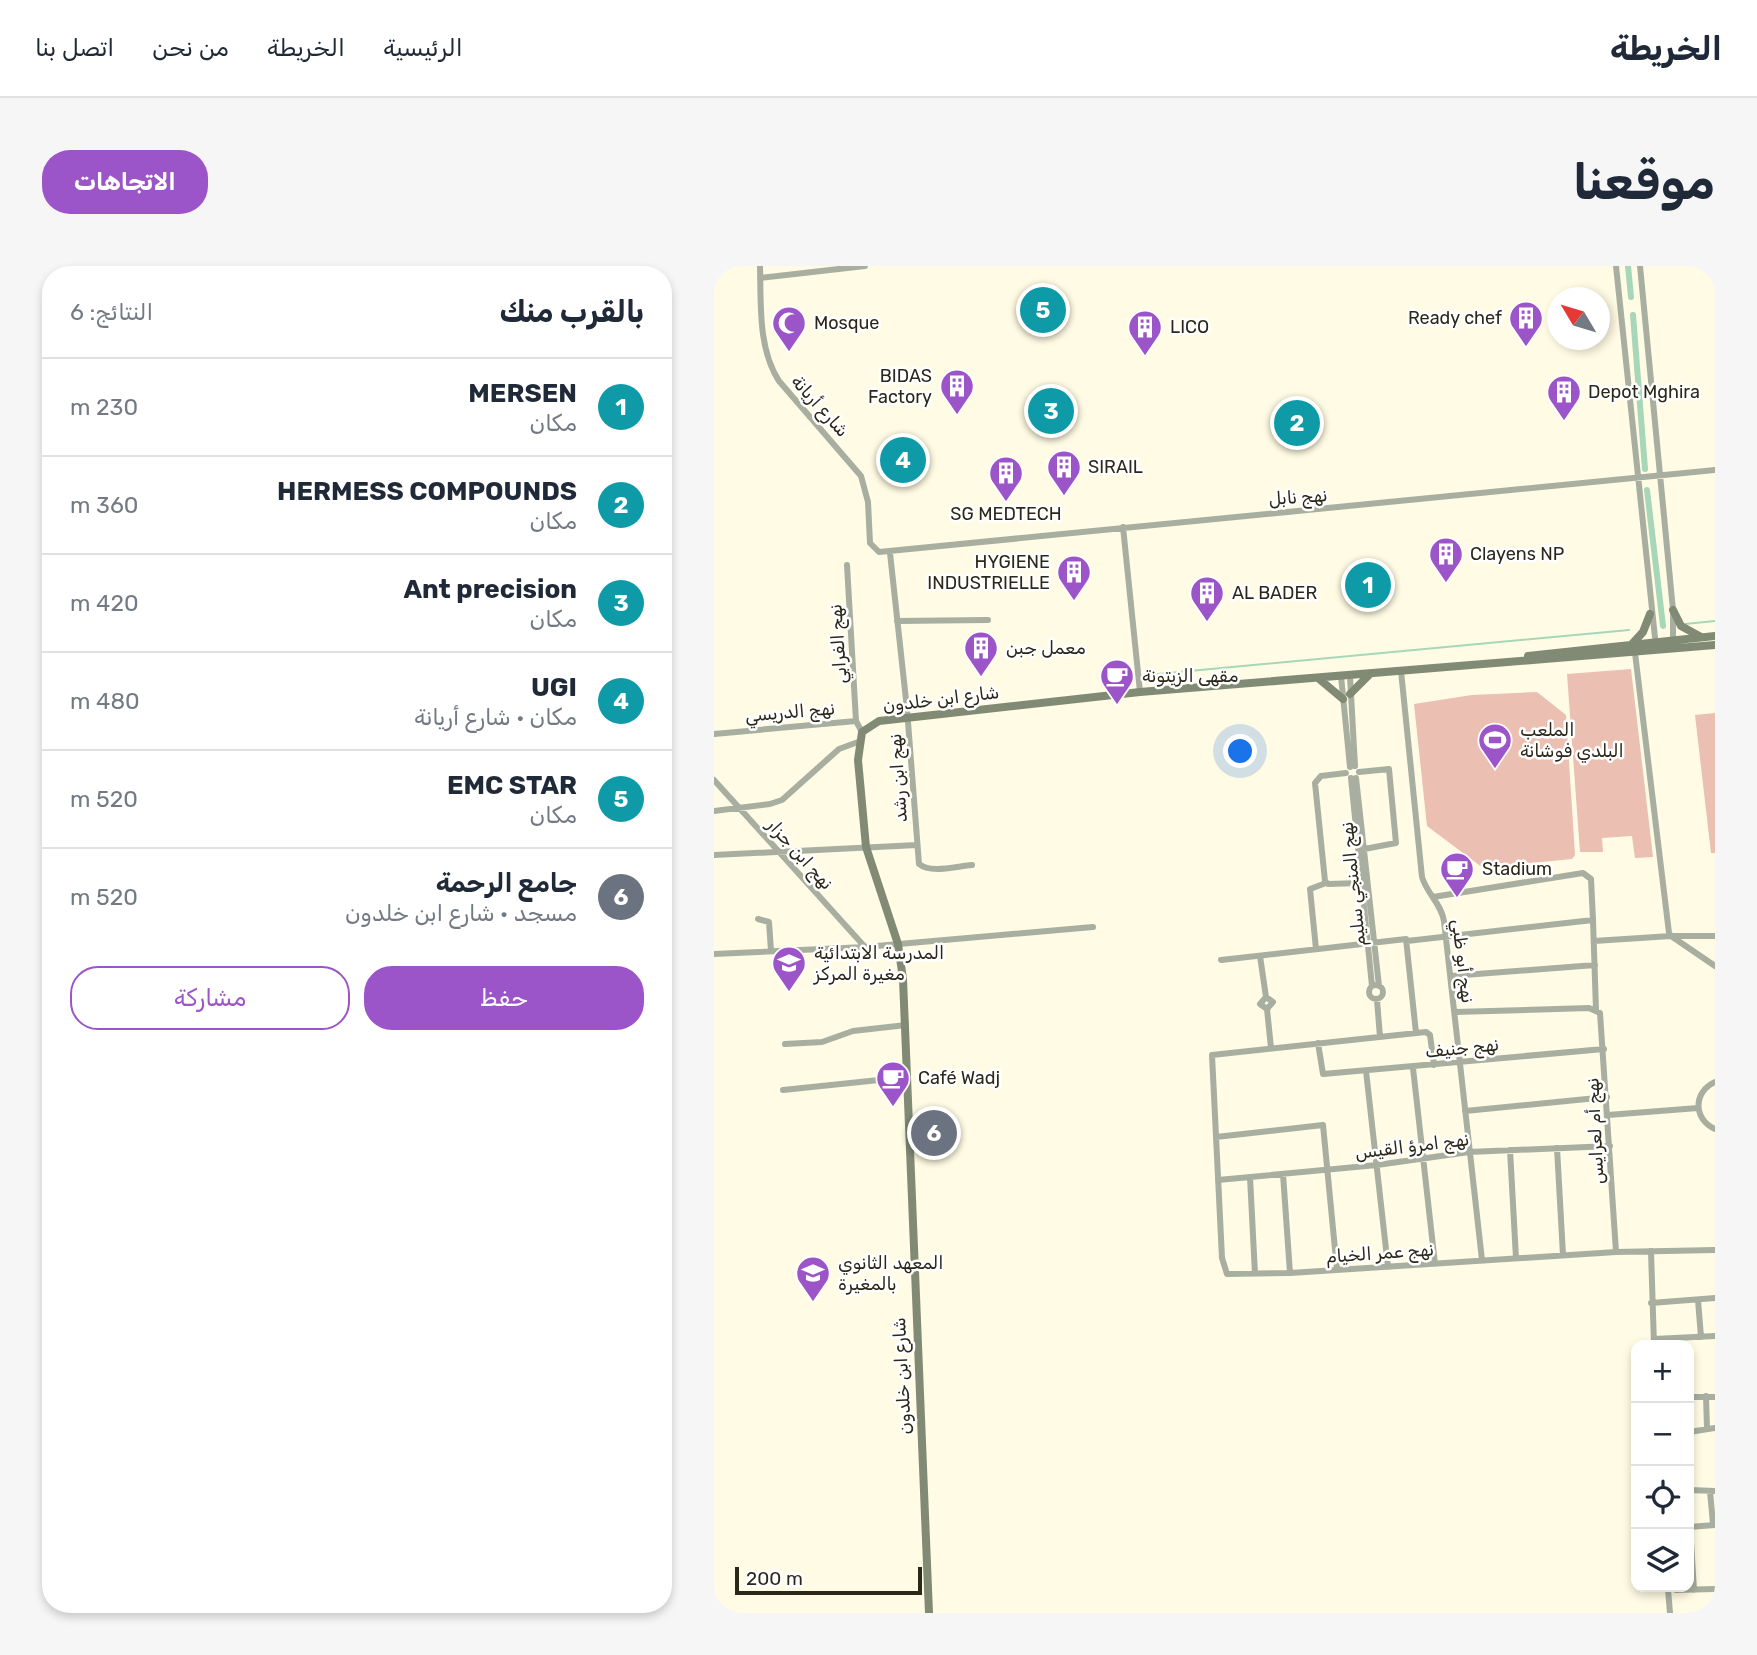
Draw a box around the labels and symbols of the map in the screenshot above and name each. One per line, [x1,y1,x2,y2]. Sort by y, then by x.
pin: 5 [1020,284,1066,336]
north arrow [1547,287,1610,350]
building icon: Ready chef [1507,299,1545,348]
mosque icon: Mosque [770,304,808,353]
place label: Ready chef [1408,307,1502,329]
building icon: LICO [1126,308,1164,357]
place label: Mosque [814,312,879,334]
place label: LICO [1170,316,1209,338]
place label: BIDAS Factory [868,365,932,408]
building icon: BIDAS Factory [938,367,976,416]
street label: شارع أريانة [786,370,854,442]
building icon: Depot Mghira [1545,373,1583,422]
place label: Depot Mghira [1588,381,1700,403]
pin: 3 [1028,385,1074,437]
pin: 2 [1274,397,1320,449]
pin: 4 [880,434,926,486]
building icon: SIRAIL [1045,448,1083,497]
building icon: SG MEDTECH [987,454,1025,503]
place label: SIRAIL [1088,456,1143,478]
street label: نهج نابل [1268,484,1328,511]
place label: SG MEDTECH [950,503,1062,525]
building icon: Clayens NP [1427,535,1465,584]
place label: Clayens NP [1470,543,1564,565]
place label: HYGIENE INDUSTRIELLE [927,551,1050,594]
building icon: HYGIENE INDUSTRIELLE [1055,553,1093,602]
pin: 1 [1345,559,1391,611]
building icon: AL BADER [1188,574,1226,623]
place label: AL BADER [1232,582,1317,604]
street label: نهج الفرابي [824,603,854,685]
building icon: معمل جبن [962,629,1000,678]
place label: معمل جبن [1006,637,1086,659]
cafe icon: مقهى الزيتونة [1098,657,1136,706]
place label: مقهى الزيتونة [1142,665,1238,687]
street label: شارع ابن خلدون [882,681,1001,718]
street label: نهج الدريسي [744,697,836,729]
place label: الملعب البلدي فوشانة [1520,719,1624,763]
sports icon: الملعب البلدي فوشانة [1476,721,1514,770]
street label: نهج ابن رشد [884,733,913,823]
your location [1223,734,1257,768]
street label: نهج ابن جزار [761,813,838,895]
street label: نهج المنجي سليم [1336,820,1372,947]
cafe icon: Stadium [1438,850,1476,899]
place label: Stadium [1482,858,1552,880]
street label: نهج أبو ظبي [1445,918,1479,1005]
place label: المدرسة الابتدائية مغيرة المركز [813,942,944,985]
school or university icon: المدرسة الابتدائية مغيرة المركز [770,944,808,993]
street label: نهج جنيف [1424,1033,1500,1064]
cafe icon: Café Wadj [874,1059,912,1108]
place label: Café Wadj [918,1067,1000,1089]
street label: نهج أم لعرايس [1581,1077,1610,1185]
pin: 6 [911,1107,957,1159]
street label: نهج امرؤ القيس [1354,1128,1471,1165]
street label: نهج عمر الخيام [1325,1238,1435,1269]
place label: المعهد الثانوي بالمغيرة [838,1252,944,1295]
school or university icon: المعهد الثانوي بالمغيرة [794,1254,832,1303]
street label: شارع ابن خلدون [888,1317,917,1435]
scale bar [735,1564,922,1596]

